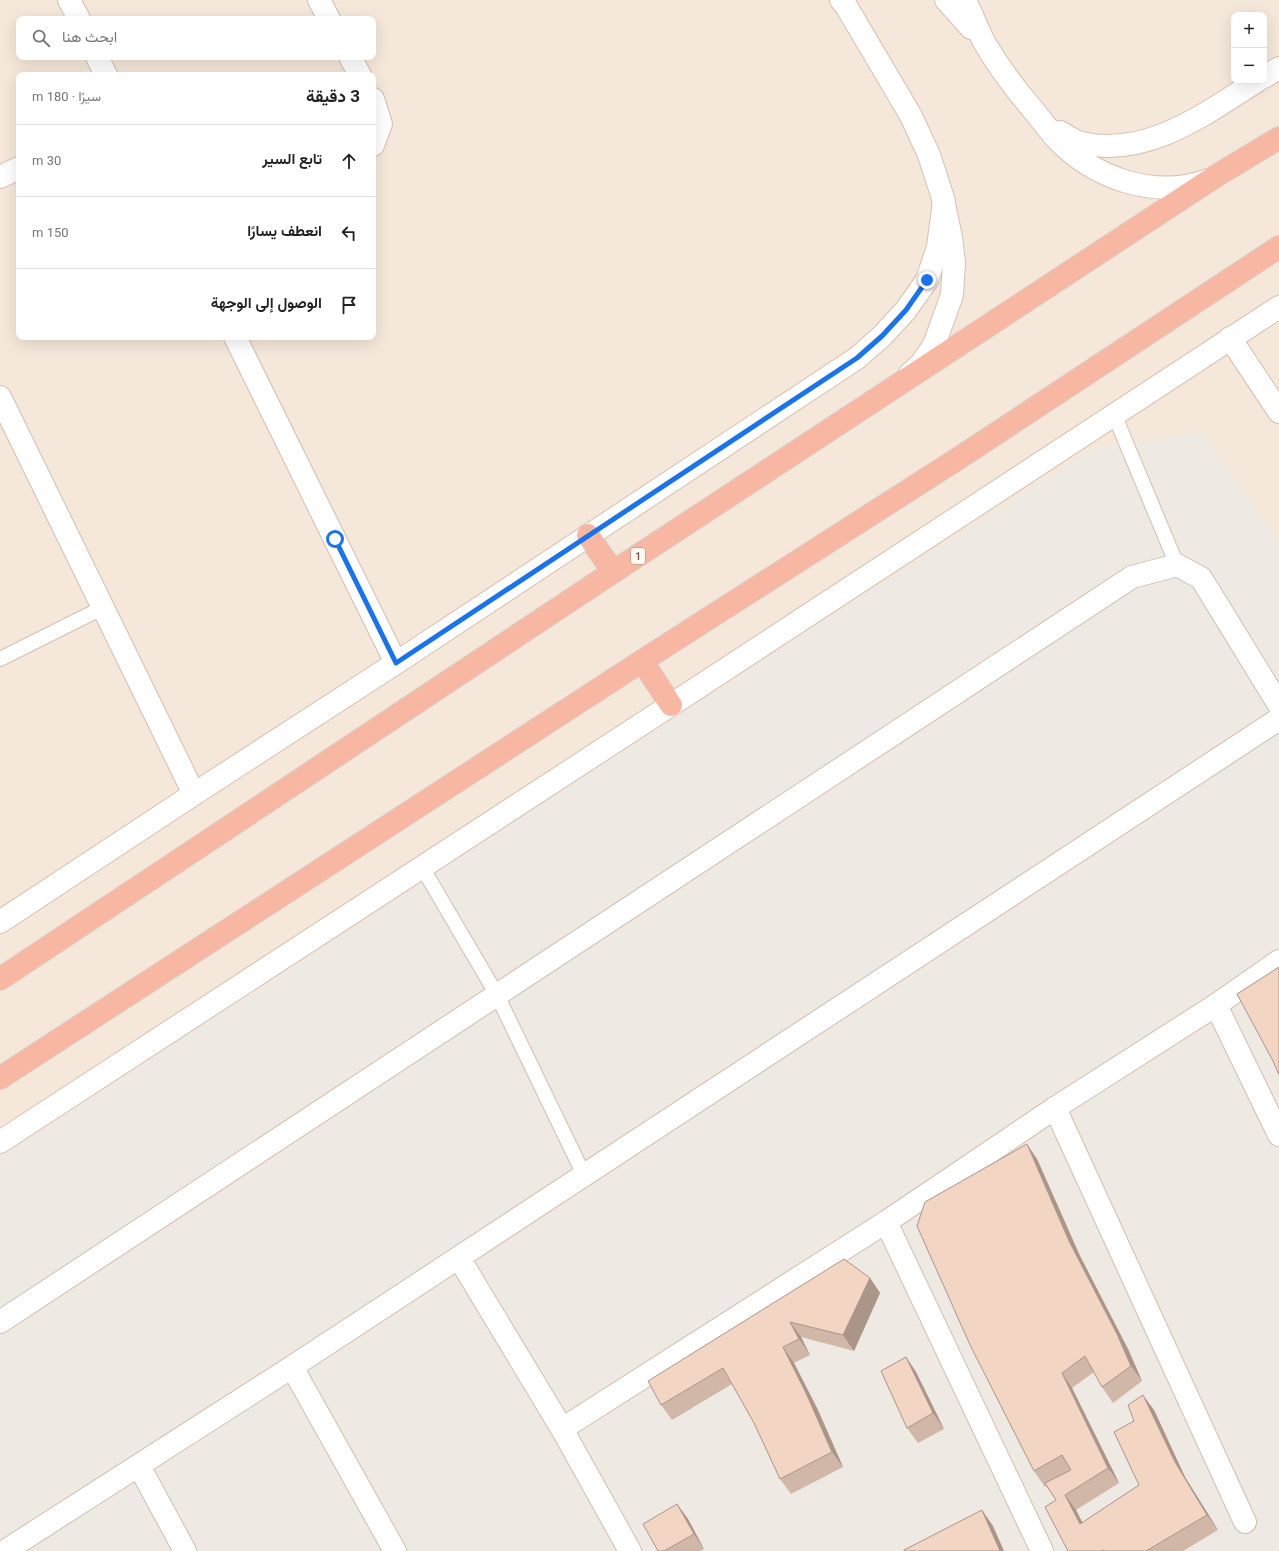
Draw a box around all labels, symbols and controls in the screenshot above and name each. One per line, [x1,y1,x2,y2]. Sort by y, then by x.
map controls [1231,12,1267,84]
button: + [1231,12,1267,48]
search box [16,16,376,60]
icon: search [30,27,52,49]
text: ابحث هنا [62,28,117,46]
button: − [1231,48,1267,84]
text: 3 دقيقة [306,86,360,106]
text: سيرًا · 180 m [32,89,101,104]
text: تابع السير [262,150,322,168]
icon: ahead [338,150,360,172]
text: 30 m [32,153,61,168]
text: انعطف يسارًا [247,222,322,240]
icon: left [338,222,360,244]
text: 150 m [32,225,69,240]
route end [918,271,936,289]
text: الوصول إلى الوجهة [211,294,322,312]
icon: arrive [338,294,360,316]
route start [326,530,344,548]
road number: 1 [631,548,645,564]

